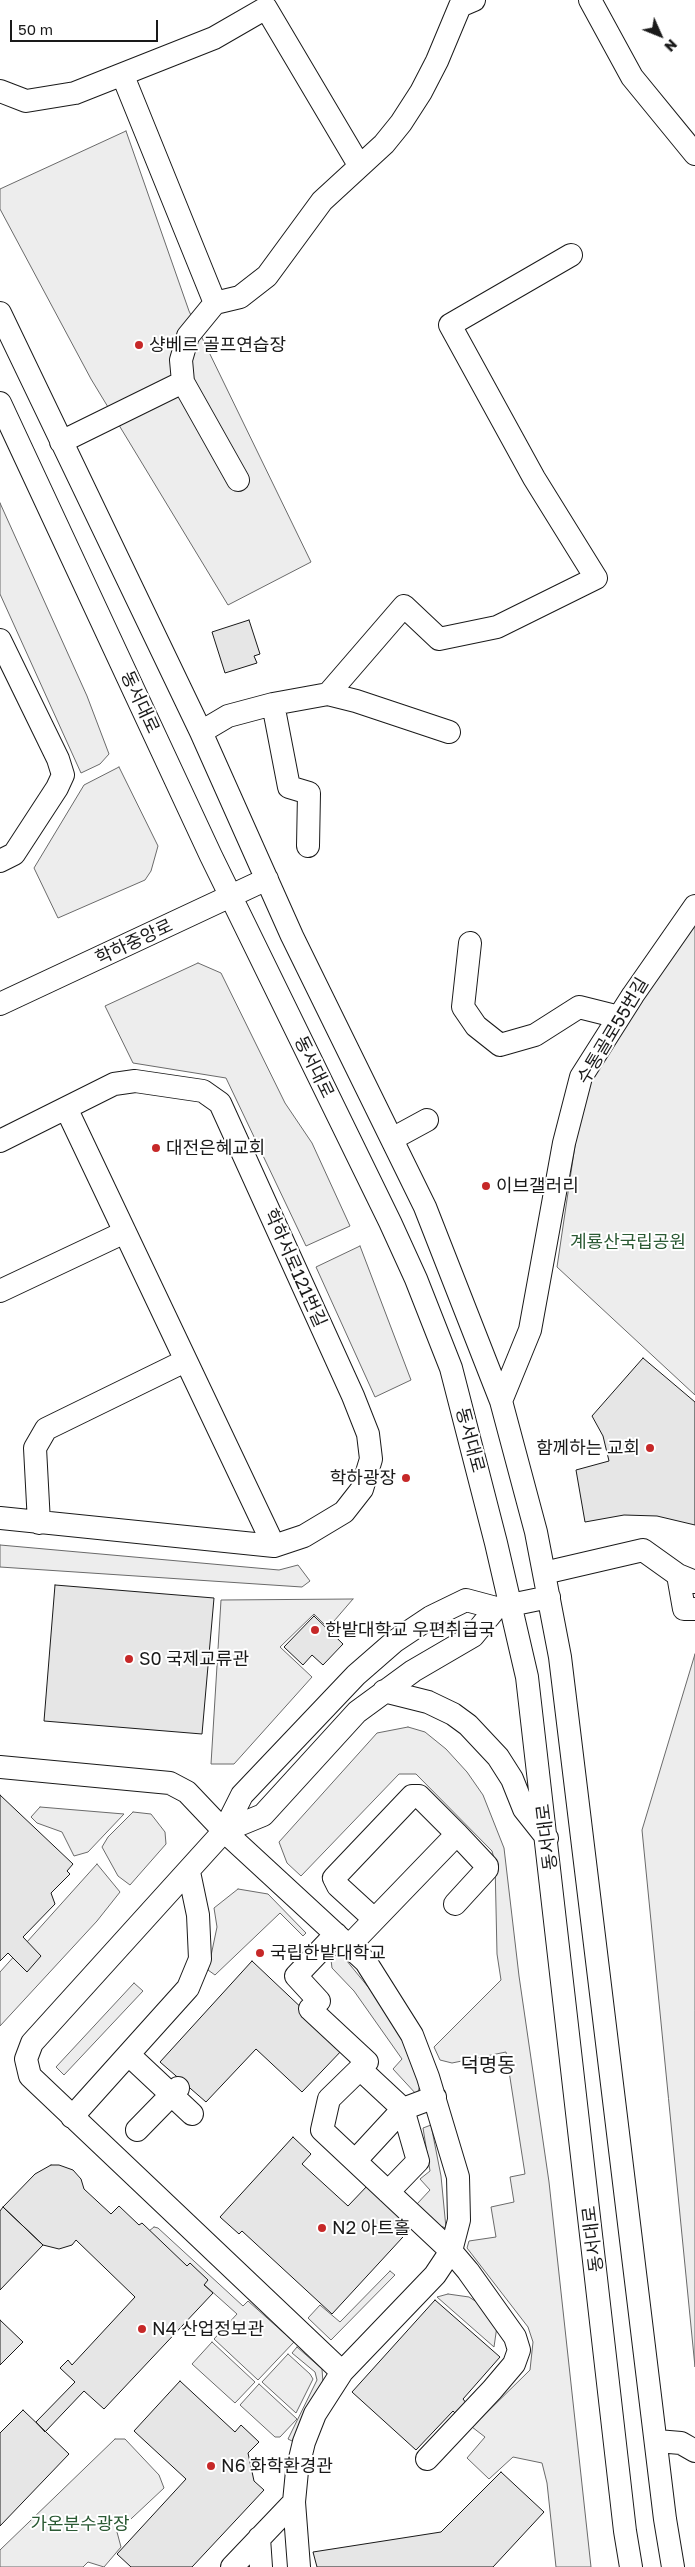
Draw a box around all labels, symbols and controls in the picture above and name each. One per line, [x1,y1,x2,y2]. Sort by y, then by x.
scale bar [12,10,160,42]
north arrow [635,10,685,60]
text: 50 m [18,20,53,38]
text: N [661,36,681,55]
place label: 샹베르 골프연습장 [149,334,286,356]
marker: 샹베르 골프연습장 [133,339,145,351]
street label: 동서대로 [116,667,164,737]
street label: 학하중앙로 [92,915,176,969]
street label: 수통골로55번길 [573,974,653,1088]
street label: 동서대로 [290,1032,338,1102]
place label: 대전은혜교회 [166,1137,265,1159]
marker: 대전은혜교회 [150,1142,162,1154]
place label: 이브갤러리 [496,1175,579,1197]
marker: 이브갤러리 [480,1180,492,1192]
street label: 학하서로121번길 [259,1205,331,1331]
park label: 계룡산국립공원 [570,1231,686,1253]
street label: 동서대로 [451,1405,489,1475]
place label: 함께하는 교회 [536,1437,640,1459]
marker: 함께하는 교회 [644,1442,656,1454]
place label: 학하광장 [330,1467,396,1489]
marker: 학하광장 [400,1472,412,1484]
place label: 한밭대학교 우편취급국 [325,1619,495,1641]
marker: 한밭대학교 우편취급국 [309,1624,321,1636]
place label: S0 국제교류관 [139,1648,249,1670]
marker: S0 국제교류관 [123,1653,135,1665]
street label: 동서대로 [532,1803,562,1871]
place label: 국립한밭대학교 [270,1942,386,1964]
marker: 국립한밭대학교 [254,1947,266,1959]
district label: 덕명동 [460,2054,516,2078]
street label: 동서대로 [578,2205,608,2273]
place label: N2 아트홀 [332,2217,410,2239]
marker: N2 아트홀 [316,2222,328,2234]
place label: N4 산업정보관 [152,2318,264,2340]
marker: N4 산업정보관 [136,2323,148,2335]
place label: N6 화학환경관 [221,2455,333,2477]
marker: N6 화학환경관 [205,2460,217,2472]
park label: 가온분수광장 [30,2513,130,2535]

